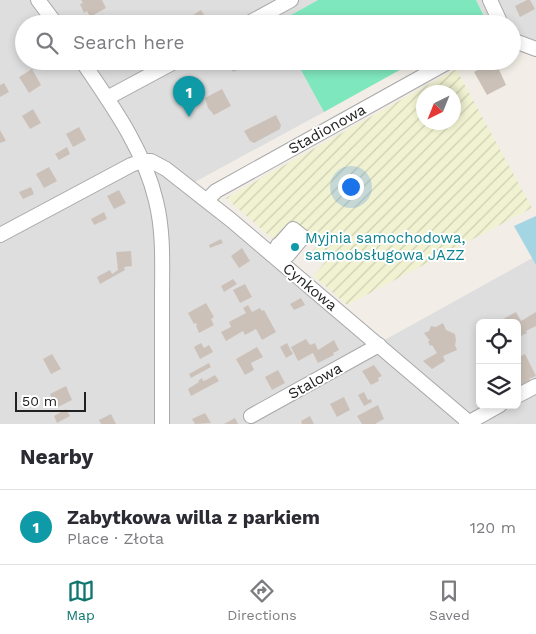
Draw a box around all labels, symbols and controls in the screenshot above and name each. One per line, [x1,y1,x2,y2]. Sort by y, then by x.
search box [15,15,521,70]
icon: search [33,29,61,57]
text: Search here [73,31,184,54]
pin: 1 [173,76,205,117]
north arrow [416,85,461,130]
street label: Stadionowa [285,100,369,158]
your location [338,174,364,200]
place label: Myjnia samochodowa, samoobsługowa JAZZ [305,229,465,264]
marker: Myjnia samochodowa, samoobsługowa JAZZ [289,241,301,253]
street label: Cynkowa [279,259,341,315]
map controls [476,319,521,409]
button: locate [476,319,521,364]
street label: Stalowa [285,359,345,403]
button: layers [476,364,521,409]
scale bar [15,389,86,412]
text: 50 m [22,393,57,409]
text: Nearby [20,444,93,469]
text: Zabytkowa willa z parkiem [67,506,320,529]
text: 1 [33,518,39,537]
text: 120 m [470,518,516,537]
text: Place · Złota [67,529,164,548]
tab: Map [66,577,95,623]
tab: Directions [227,577,297,623]
tab: Saved [429,577,470,623]

